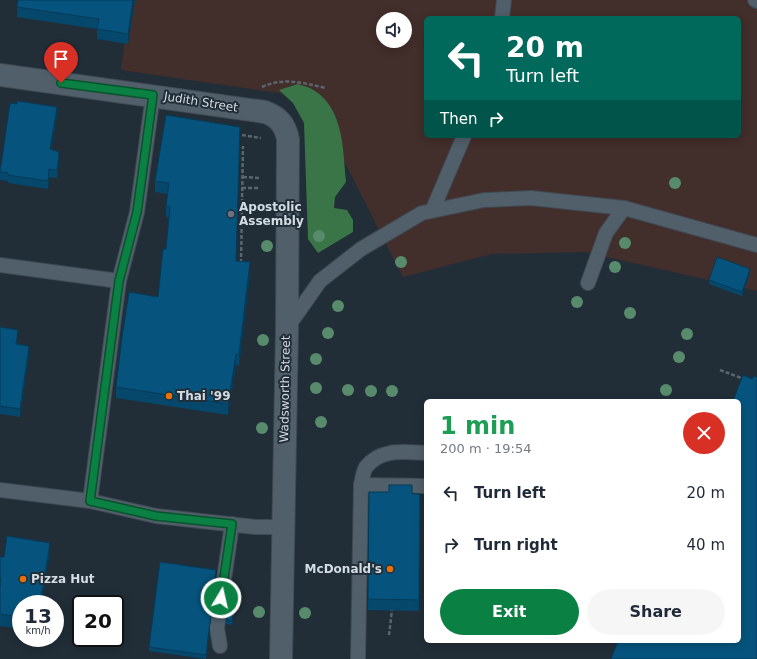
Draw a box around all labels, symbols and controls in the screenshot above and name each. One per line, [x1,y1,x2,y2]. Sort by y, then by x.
map controls [376,12,412,48]
button: sound [376,12,412,48]
text: 20 m [506,31,584,64]
icon: left [440,32,492,84]
pin [44,42,78,83]
icon: arrive [50,48,72,70]
text: Turn left [506,65,579,86]
street label: Judith Street [162,89,239,115]
icon: right [485,108,507,130]
text: Then [440,110,477,128]
place label: Apostolic Assembly [239,200,304,228]
marker: Apostolic Assembly [226,209,236,219]
street label: Wadsworth Street [277,335,293,443]
place label: Thai '99 [177,389,231,403]
marker: Thai '99 [164,391,174,401]
text: 1 min [440,412,515,440]
button: close [683,412,725,454]
text: 200 m · 19:54 [440,441,531,456]
icon: left [440,482,462,504]
text: Turn left [474,484,546,502]
text: 20 m [687,484,725,502]
icon: right [440,534,462,556]
text: Turn right [474,536,558,554]
text: 40 m [687,536,725,554]
place label: McDonald's [305,562,382,576]
marker: McDonald's [385,564,395,574]
place label: Pizza Hut [31,572,95,586]
marker: Pizza Hut [18,574,28,584]
position arrow [200,577,242,619]
button: Exit [440,589,579,635]
button: Share [587,589,725,635]
speed limit sign: 20 [72,595,124,647]
text: 13 [24,604,52,628]
text: km/h [25,625,51,636]

